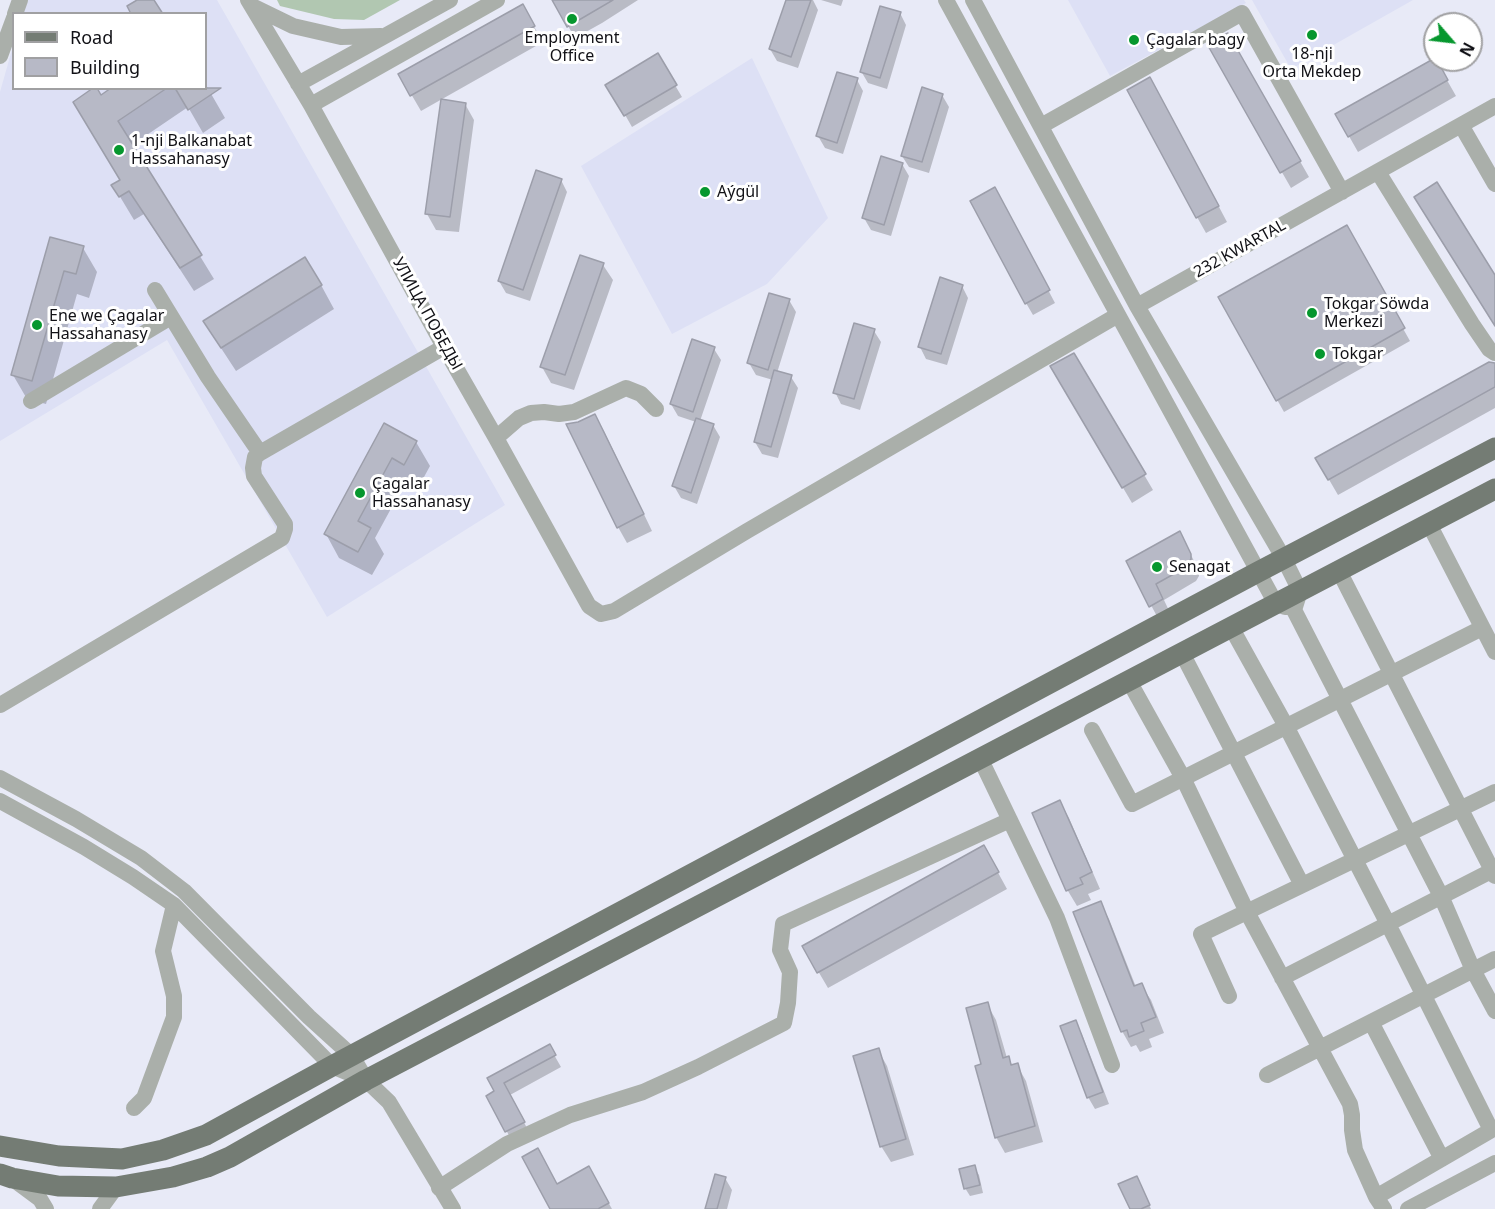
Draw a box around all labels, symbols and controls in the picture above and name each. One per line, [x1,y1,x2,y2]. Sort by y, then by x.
legend [12,12,207,90]
marker: Employment Office [565,12,579,26]
north arrow [1423,12,1483,72]
text: Road [70,25,113,49]
place label: Employment Office [525,28,619,66]
marker: 18-nji Orta Mekdep [1305,28,1319,42]
place label: Çagalar bagy [1146,30,1245,50]
marker: Çagalar bagy [1127,33,1141,47]
text: N [1454,39,1480,60]
place label: 18-nji Orta Mekdep [1263,44,1361,82]
text: Building [70,55,140,79]
place label: 1-nji Balkanabat Hassahanasy [131,131,252,169]
marker: 1-nji Balkanabat Hassahanasy [112,143,126,157]
place label: Aýgül [717,182,759,202]
marker: Aýgül [698,185,712,199]
street label: 232 KWARTAL [1191,216,1289,282]
street label: УЛИЦА ПОБЕДЫ [388,254,466,374]
place label: Tokgar Söwda Merkezi [1324,294,1429,332]
place label: Ene we Çagalar Hassahanasy [49,306,164,344]
marker: Tokgar Söwda Merkezi [1305,306,1319,320]
marker: Ene we Çagalar Hassahanasy [30,318,44,332]
place label: Tokgar [1332,344,1383,364]
marker: Tokgar [1313,347,1327,361]
place label: Çagalar Hassahanasy [372,474,471,512]
marker: Çagalar Hassahanasy [353,486,367,500]
place label: Senagat [1169,557,1230,577]
marker: Senagat [1150,560,1164,574]

